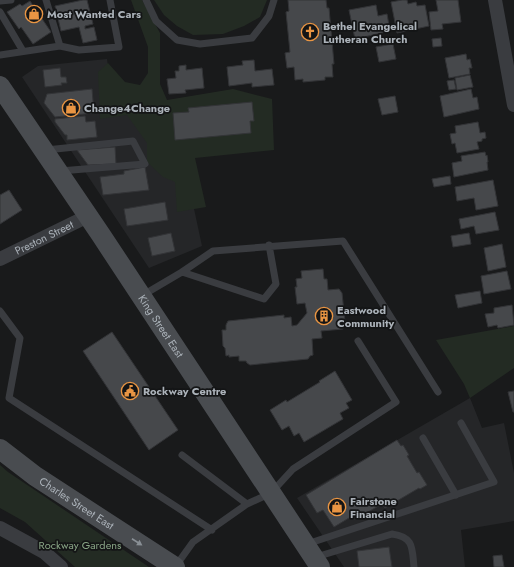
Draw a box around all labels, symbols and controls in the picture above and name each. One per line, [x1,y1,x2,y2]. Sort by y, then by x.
shop icon: Most Wanted Cars [24,4,44,24]
place label: Most Wanted Cars [47,6,141,22]
place label: Bethel Evangelical Lutheran Church [323,18,417,47]
church icon: Bethel Evangelical Lutheran Church [300,22,320,42]
shop icon: Change4Change [61,98,81,118]
place label: Change4Change [84,100,170,116]
street label: Preston Street [12,216,76,259]
street label: King Street East [134,291,188,361]
place label: Eastwood Community [337,302,394,331]
building icon: Eastwood Community [314,306,334,326]
public building icon: Rockway Centre [120,381,140,401]
place label: Rockway Centre [143,383,226,399]
street label: Charles Street East [36,473,118,534]
place label: Fairstone Financial [350,493,397,522]
shop icon: Fairstone Financial [327,497,347,517]
park label: Rockway Gardens [38,537,122,553]
one-way arrow [131,538,142,546]

